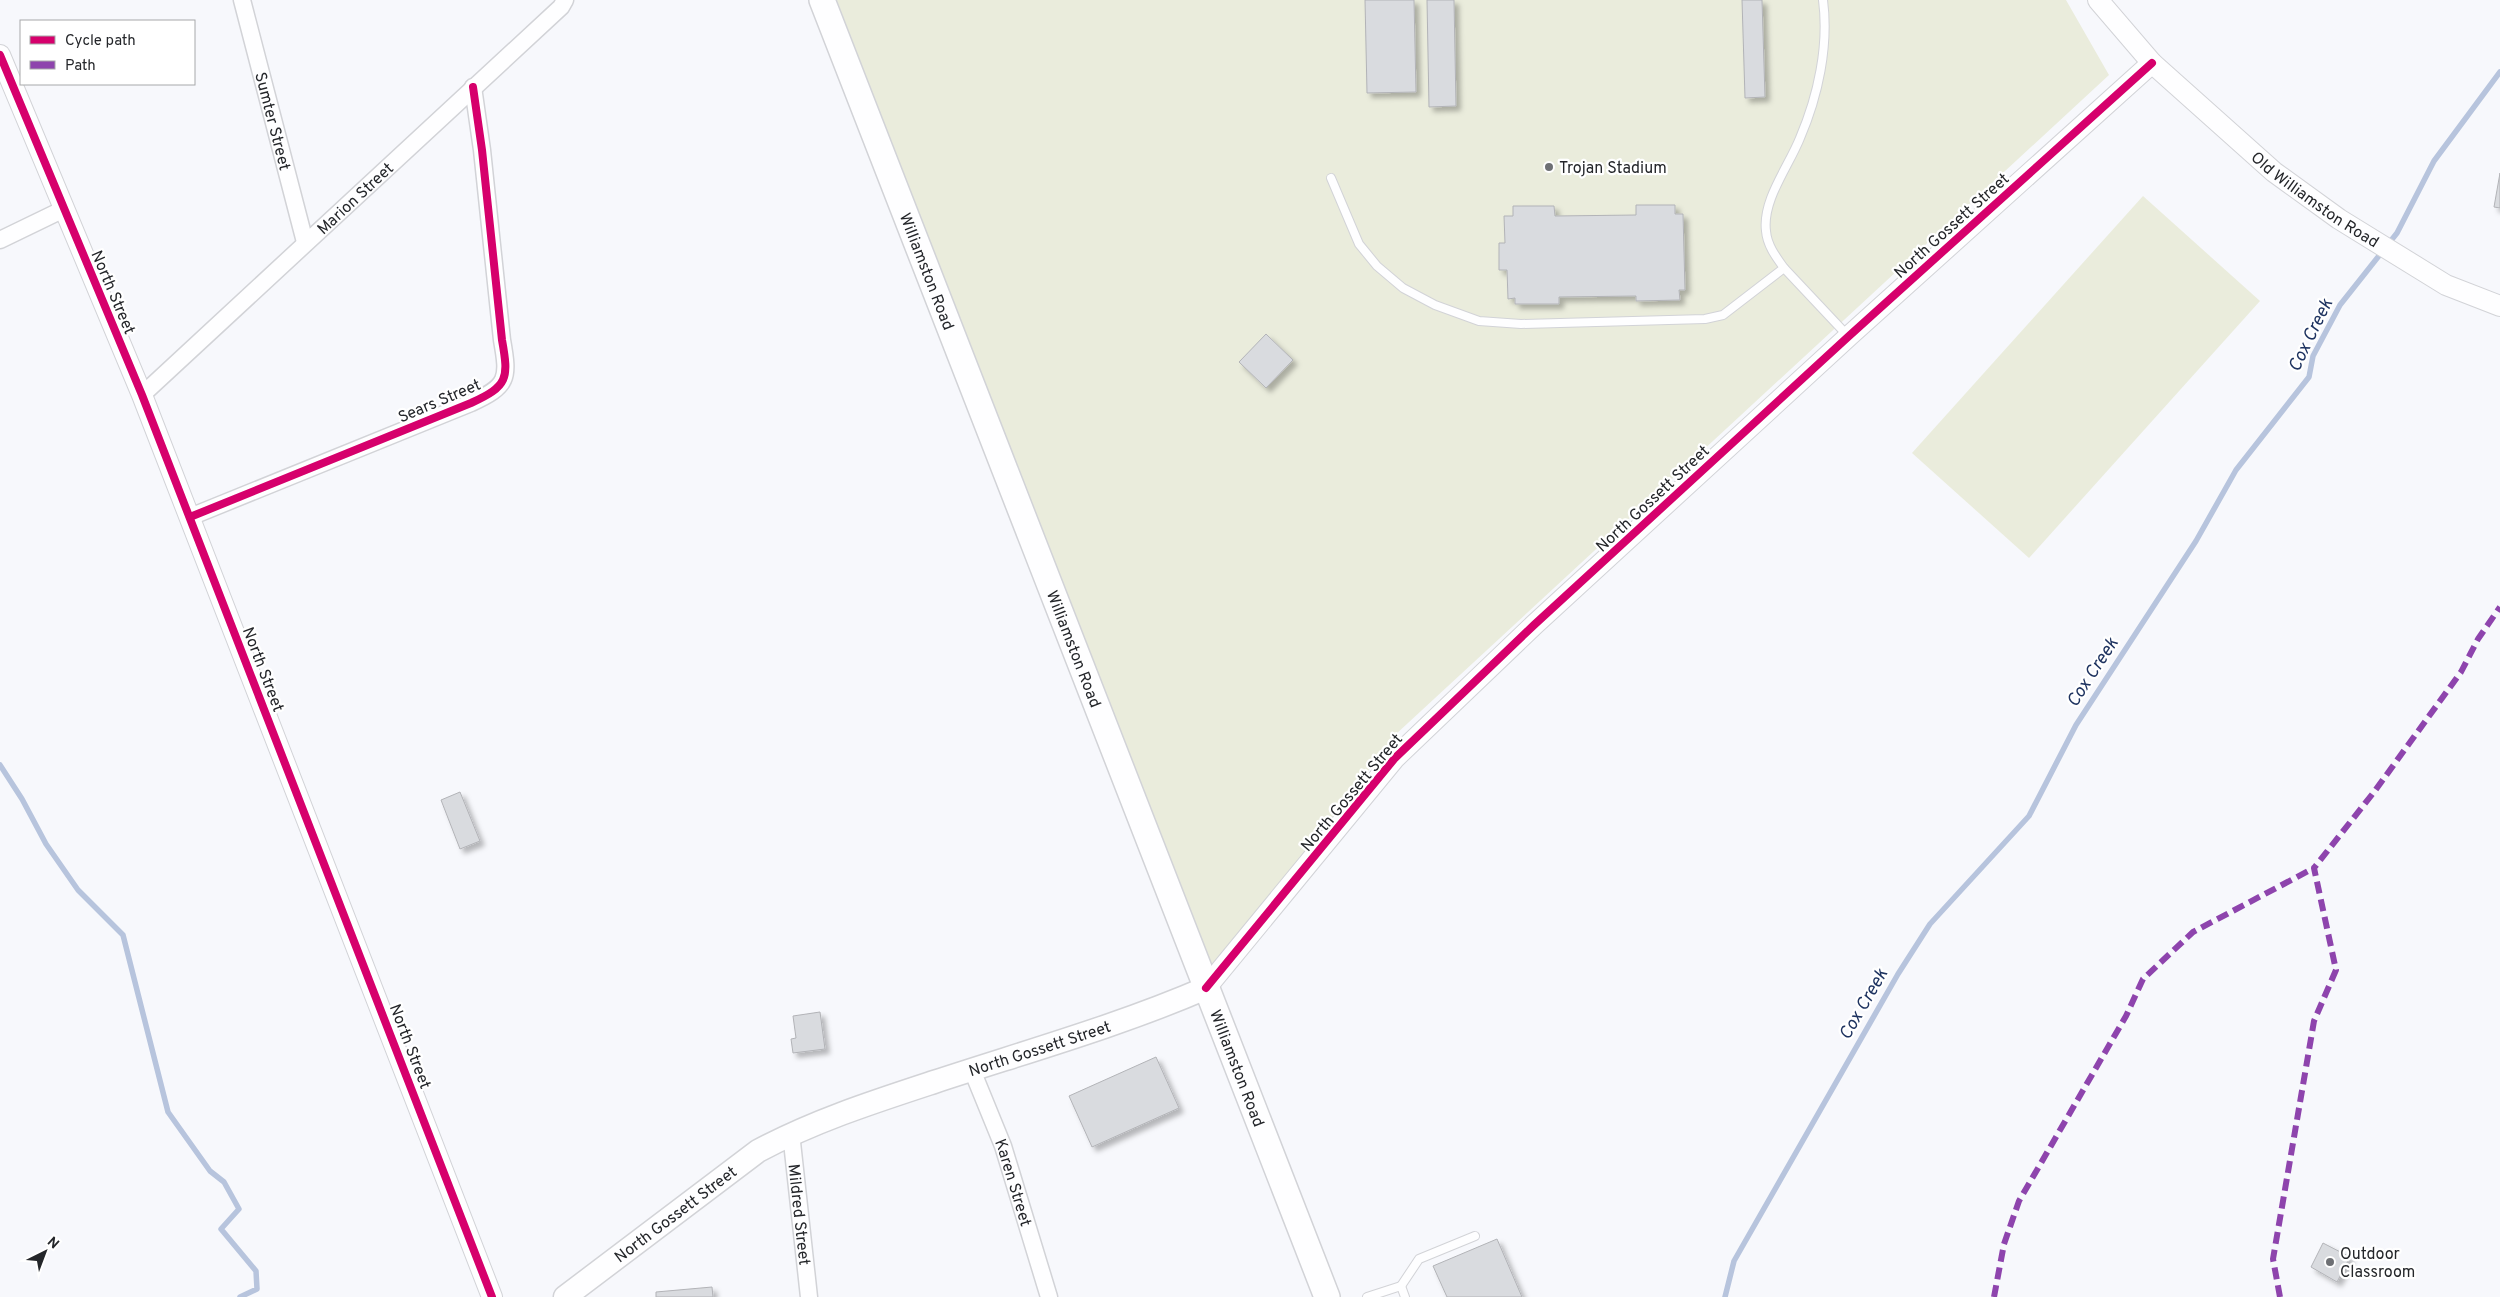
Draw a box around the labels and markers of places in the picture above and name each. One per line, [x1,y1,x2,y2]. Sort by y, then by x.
place label: Trojan Stadium [1559,159,1667,179]
marker: Trojan Stadium [1543,161,1555,173]
place label: Outdoor Classroom [2340,1245,2415,1283]
marker: Outdoor Classroom [2324,1256,2336,1268]

